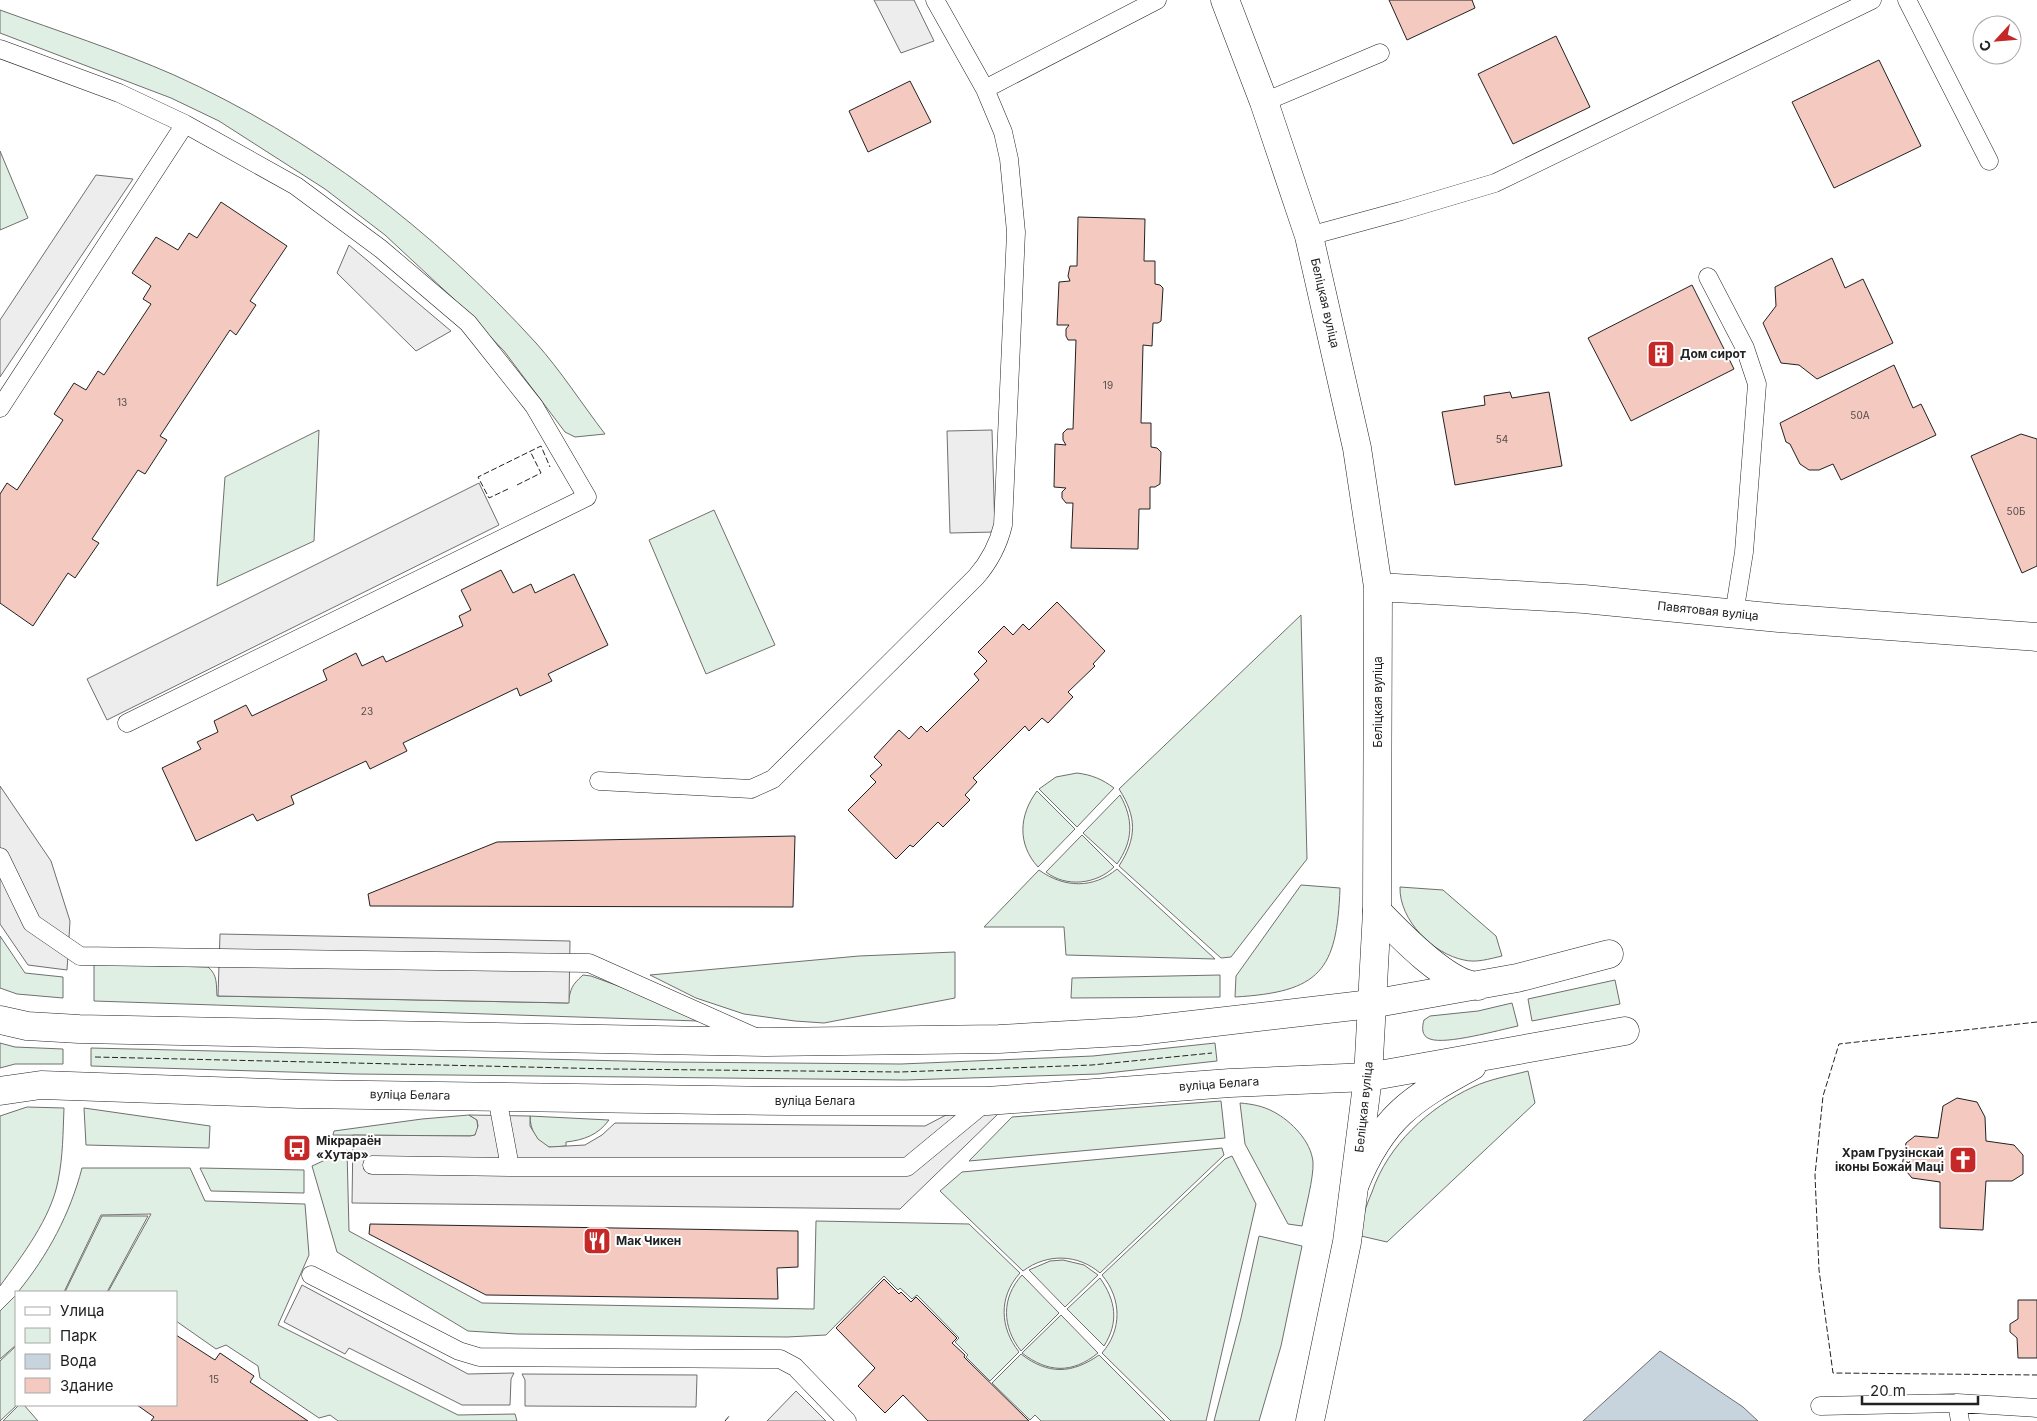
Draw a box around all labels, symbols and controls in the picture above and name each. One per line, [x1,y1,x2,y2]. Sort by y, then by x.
north arrow [1972,15,2022,65]
text: С [1975,38,1995,54]
street label: Беліцкая вуліца [1308,257,1343,349]
building icon: Дом сирот [1646,339,1676,369]
place label: Дом сирот [1680,346,1746,361]
house number: 19 [1103,379,1113,391]
house number: 13 [117,396,127,408]
house number: 50А [1850,409,1870,421]
house number: 54 [1496,433,1508,445]
house number: 50Б [2007,505,2025,517]
street label: Павятовая вуліца [1657,598,1760,623]
street label: Беліцкая вуліца [1370,656,1385,748]
house number: 23 [361,705,373,717]
street label: Беліцкая вуліца [1351,1061,1376,1153]
street label: вуліца Белага [1178,1073,1260,1094]
street label: вуліца Белага [370,1086,450,1103]
street label: вуліца Белага [775,1093,855,1108]
bus stop icon: Мікрараён «Хутар» [282,1133,312,1163]
place label: Мікрараён «Хутар» [316,1133,381,1162]
place label: Храм Грузінскай іконы Божай Маці [1835,1145,1944,1174]
church icon: Храм Грузінскай іконы Божай Маці [1948,1145,1978,1175]
restaurant icon: Мак Чикен [582,1226,612,1256]
place label: Мак Чикен [616,1233,681,1248]
legend [15,1291,178,1406]
text: Улица [60,1301,104,1320]
text: Парк [60,1326,97,1345]
text: Вода [60,1351,97,1370]
house number: 15 [209,1373,219,1385]
scale bar [1862,1374,1978,1406]
text: Здание [60,1376,114,1395]
text: 20 m [1870,1381,1906,1400]

